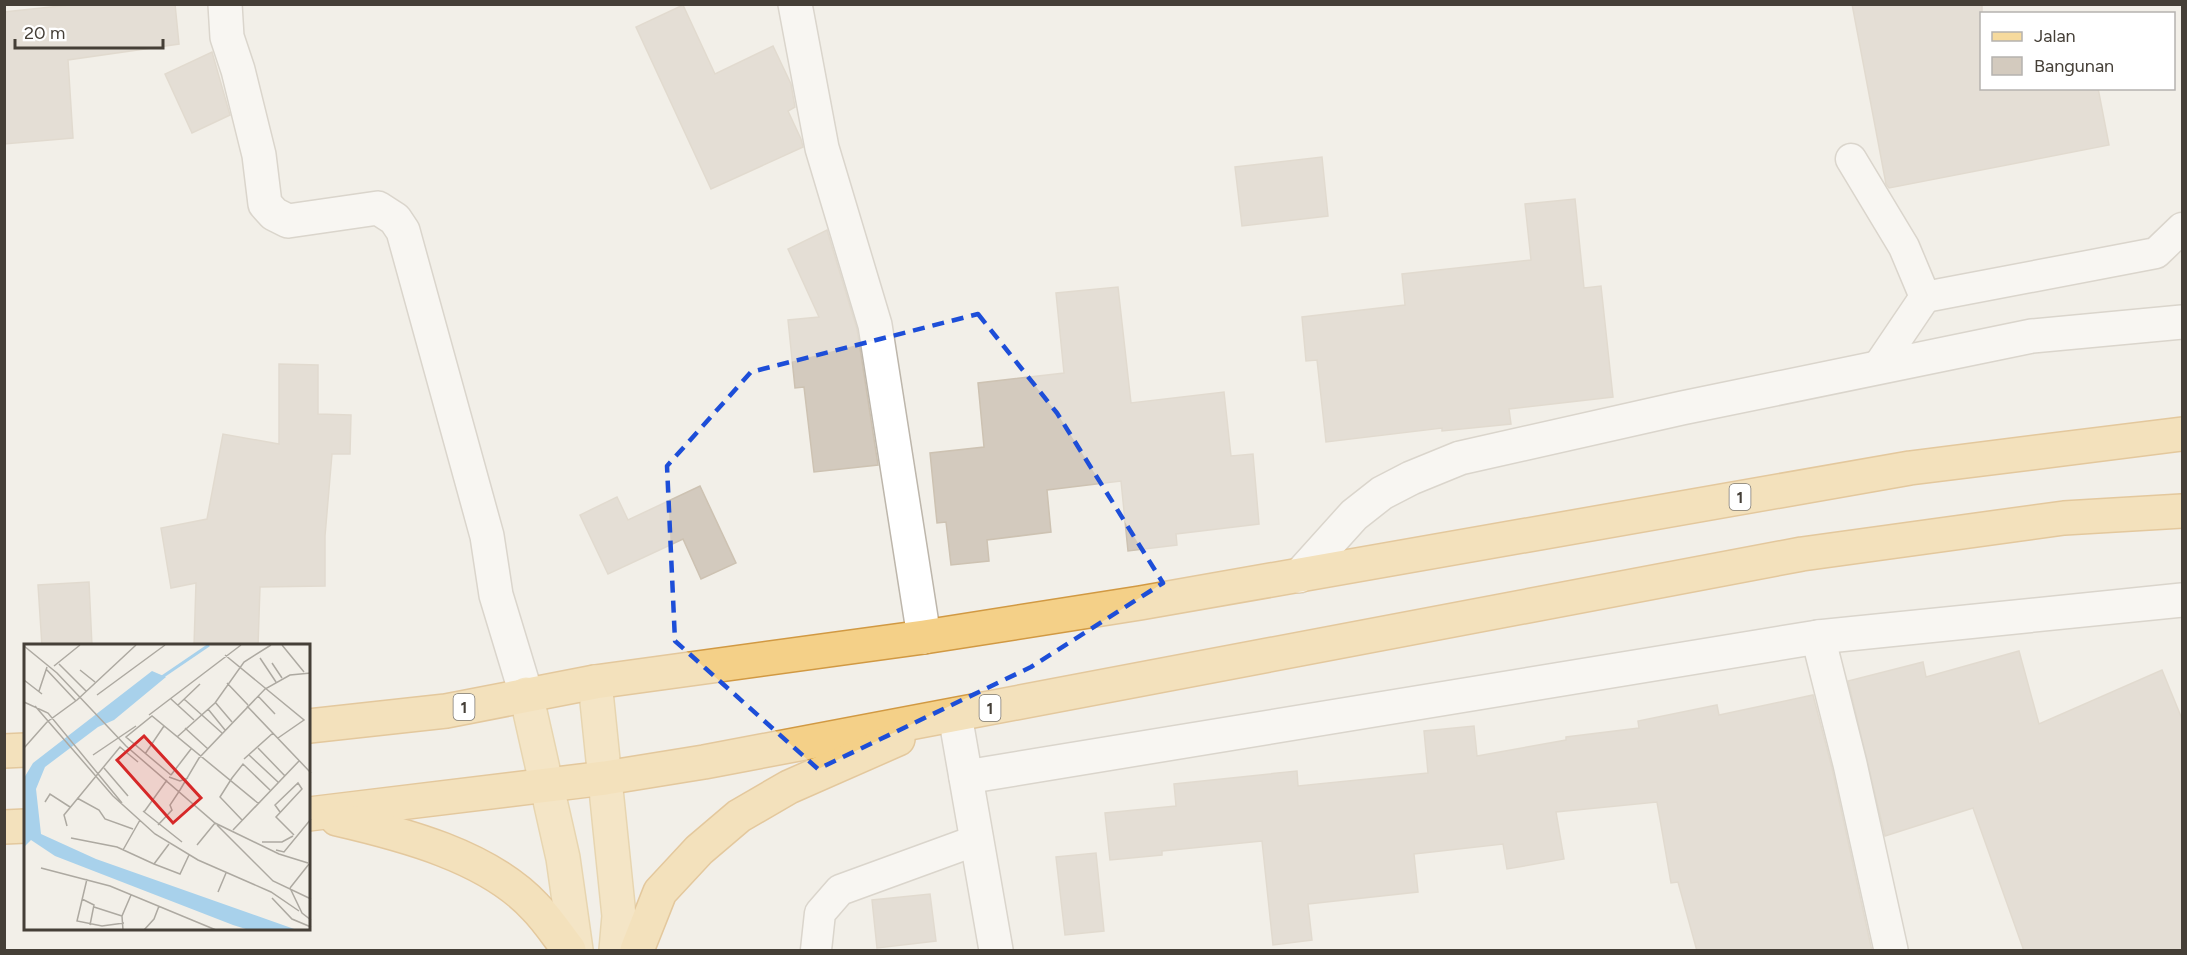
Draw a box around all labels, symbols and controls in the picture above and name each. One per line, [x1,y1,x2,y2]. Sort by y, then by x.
scale bar [15,12,164,50]
legend [1980,12,2175,90]
text: 20 m [24,22,65,44]
text: Jalan [2034,25,2076,47]
text: Bangunan [2034,55,2114,77]
road number: 1 [1730,484,1750,510]
inset map [24,644,310,931]
road number: 1 [454,694,474,720]
road number: 1 [980,695,1000,721]

